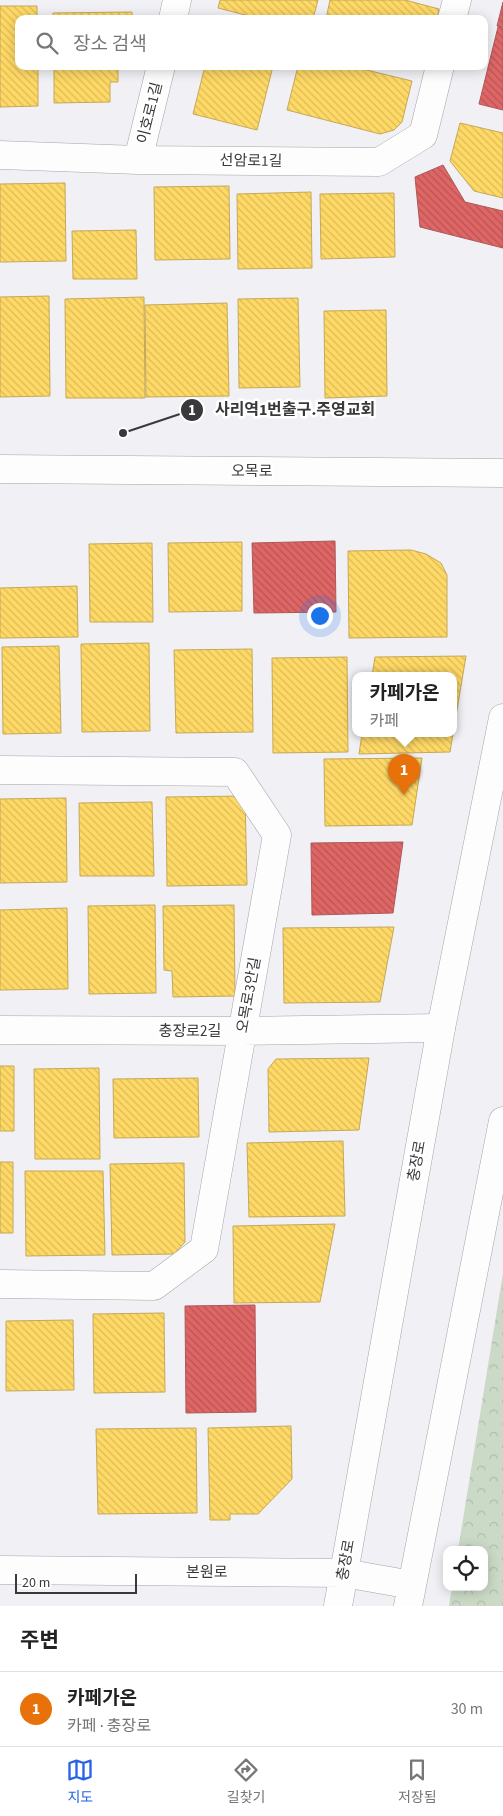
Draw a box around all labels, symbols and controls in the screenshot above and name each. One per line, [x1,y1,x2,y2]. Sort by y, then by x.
search box [15,15,488,70]
icon: search [33,29,61,57]
text: 장소 검색 [73,31,147,58]
street label: 이호로1길 [132,80,168,146]
street label: 선암로1길 [219,150,283,172]
callout: 사리역1번출구.주영교회 [180,394,385,425]
text: 사리역1번출구.주영교회 [215,399,375,421]
text: 1 [188,400,196,421]
street label: 오목로 [231,461,273,482]
your location [307,603,333,629]
popup [352,672,457,737]
text: 카페가온 [370,680,439,707]
text: 카페 [370,710,399,732]
pin: 1 [388,754,420,795]
street label: 오목로3안길 [232,956,266,1034]
street label: 충장로2길 [159,1021,221,1042]
street label: 충장로 [403,1139,431,1183]
street label: 충장로 [332,1538,360,1582]
map controls [443,1546,488,1591]
button: locate [443,1546,488,1591]
street label: 본원로 [186,1562,228,1583]
scale bar [15,1571,138,1594]
text: 20 m [22,1573,50,1593]
text: 주변 [20,1625,59,1655]
text: 카페가온 [67,1685,137,1712]
text: 1 [32,1698,40,1720]
text: 30 m [451,1698,483,1720]
text: 카페 · 충장로 [67,1715,151,1737]
tab: 지도 [66,1756,94,1808]
tab: 길찾기 [227,1756,265,1808]
tab: 저장됨 [398,1756,437,1808]

